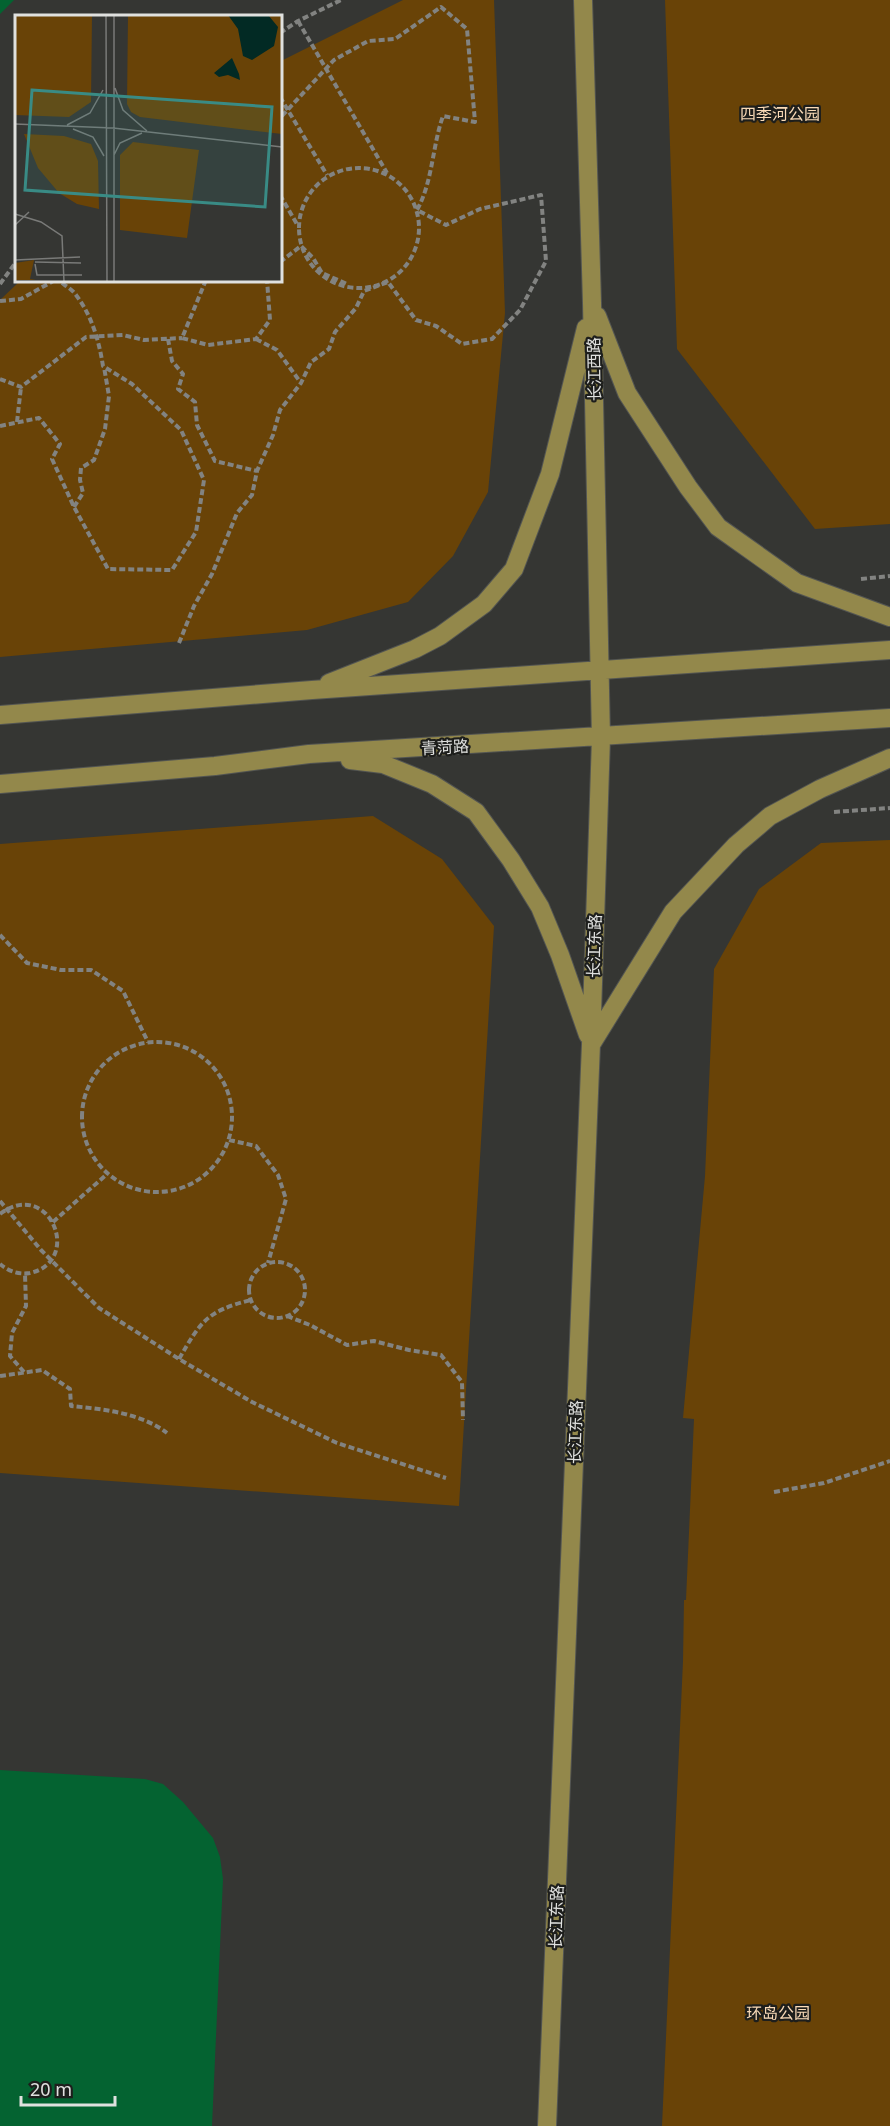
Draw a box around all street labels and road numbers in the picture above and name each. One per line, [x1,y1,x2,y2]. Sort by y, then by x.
street label: 长江西路 [582,337,606,401]
street label: 青菏路 [420,735,470,759]
street label: 长江东路 [582,914,606,978]
street label: 长江东路 [563,1400,587,1464]
street label: 长江东路 [544,1885,568,1949]

